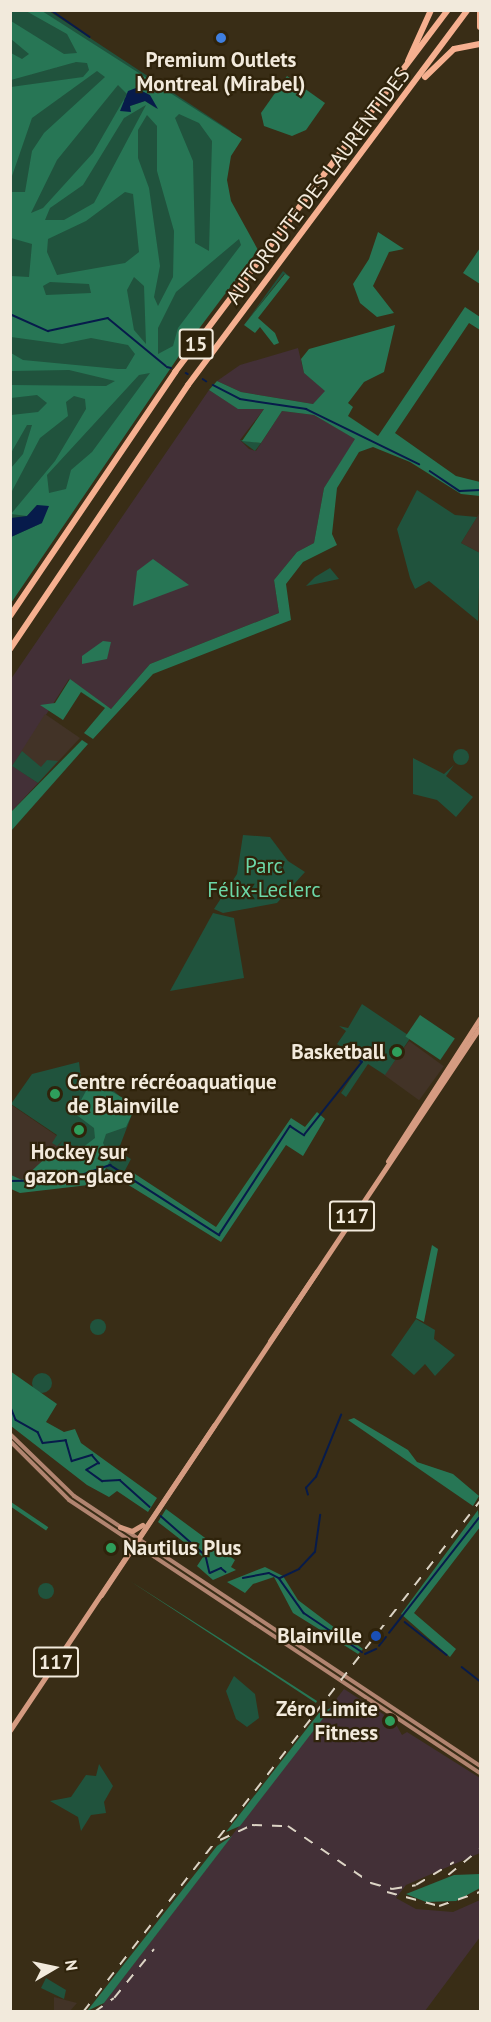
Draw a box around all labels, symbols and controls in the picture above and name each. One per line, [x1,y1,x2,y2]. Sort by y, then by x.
marker: Premium Outlets Montreal (Mirabel) [214,31,228,45]
place label: Premium Outlets Montreal (Mirabel) [137,47,305,97]
street label: AUTOROUTE DES LAURENTIDES [221,63,415,309]
road number: 15 [178,327,214,361]
park label: Parc Félix-Leclerc [207,853,321,903]
place label: Basketball [291,1039,385,1065]
marker: Basketball [390,1045,404,1059]
place label: Centre récréoaquatique de Blainville [67,1069,277,1119]
marker: Centre récréoaquatique de Blainville [48,1087,62,1101]
marker: Hockey sur gazon-glace [72,1123,86,1137]
place label: Hockey sur gazon-glace [25,1139,133,1189]
road number: 117 [328,1199,376,1233]
place label: Nautilus Plus [123,1535,241,1561]
marker: Nautilus Plus [104,1541,118,1555]
place label: Blainville [277,1623,362,1649]
marker: Blainville [367,1627,385,1645]
road number: 117 [32,1645,80,1679]
place label: Zéro Limite Fitness [276,1696,378,1746]
marker: Zéro Limite Fitness [383,1714,397,1728]
north arrow [24,1938,84,1998]
text: N [61,1958,82,1972]

